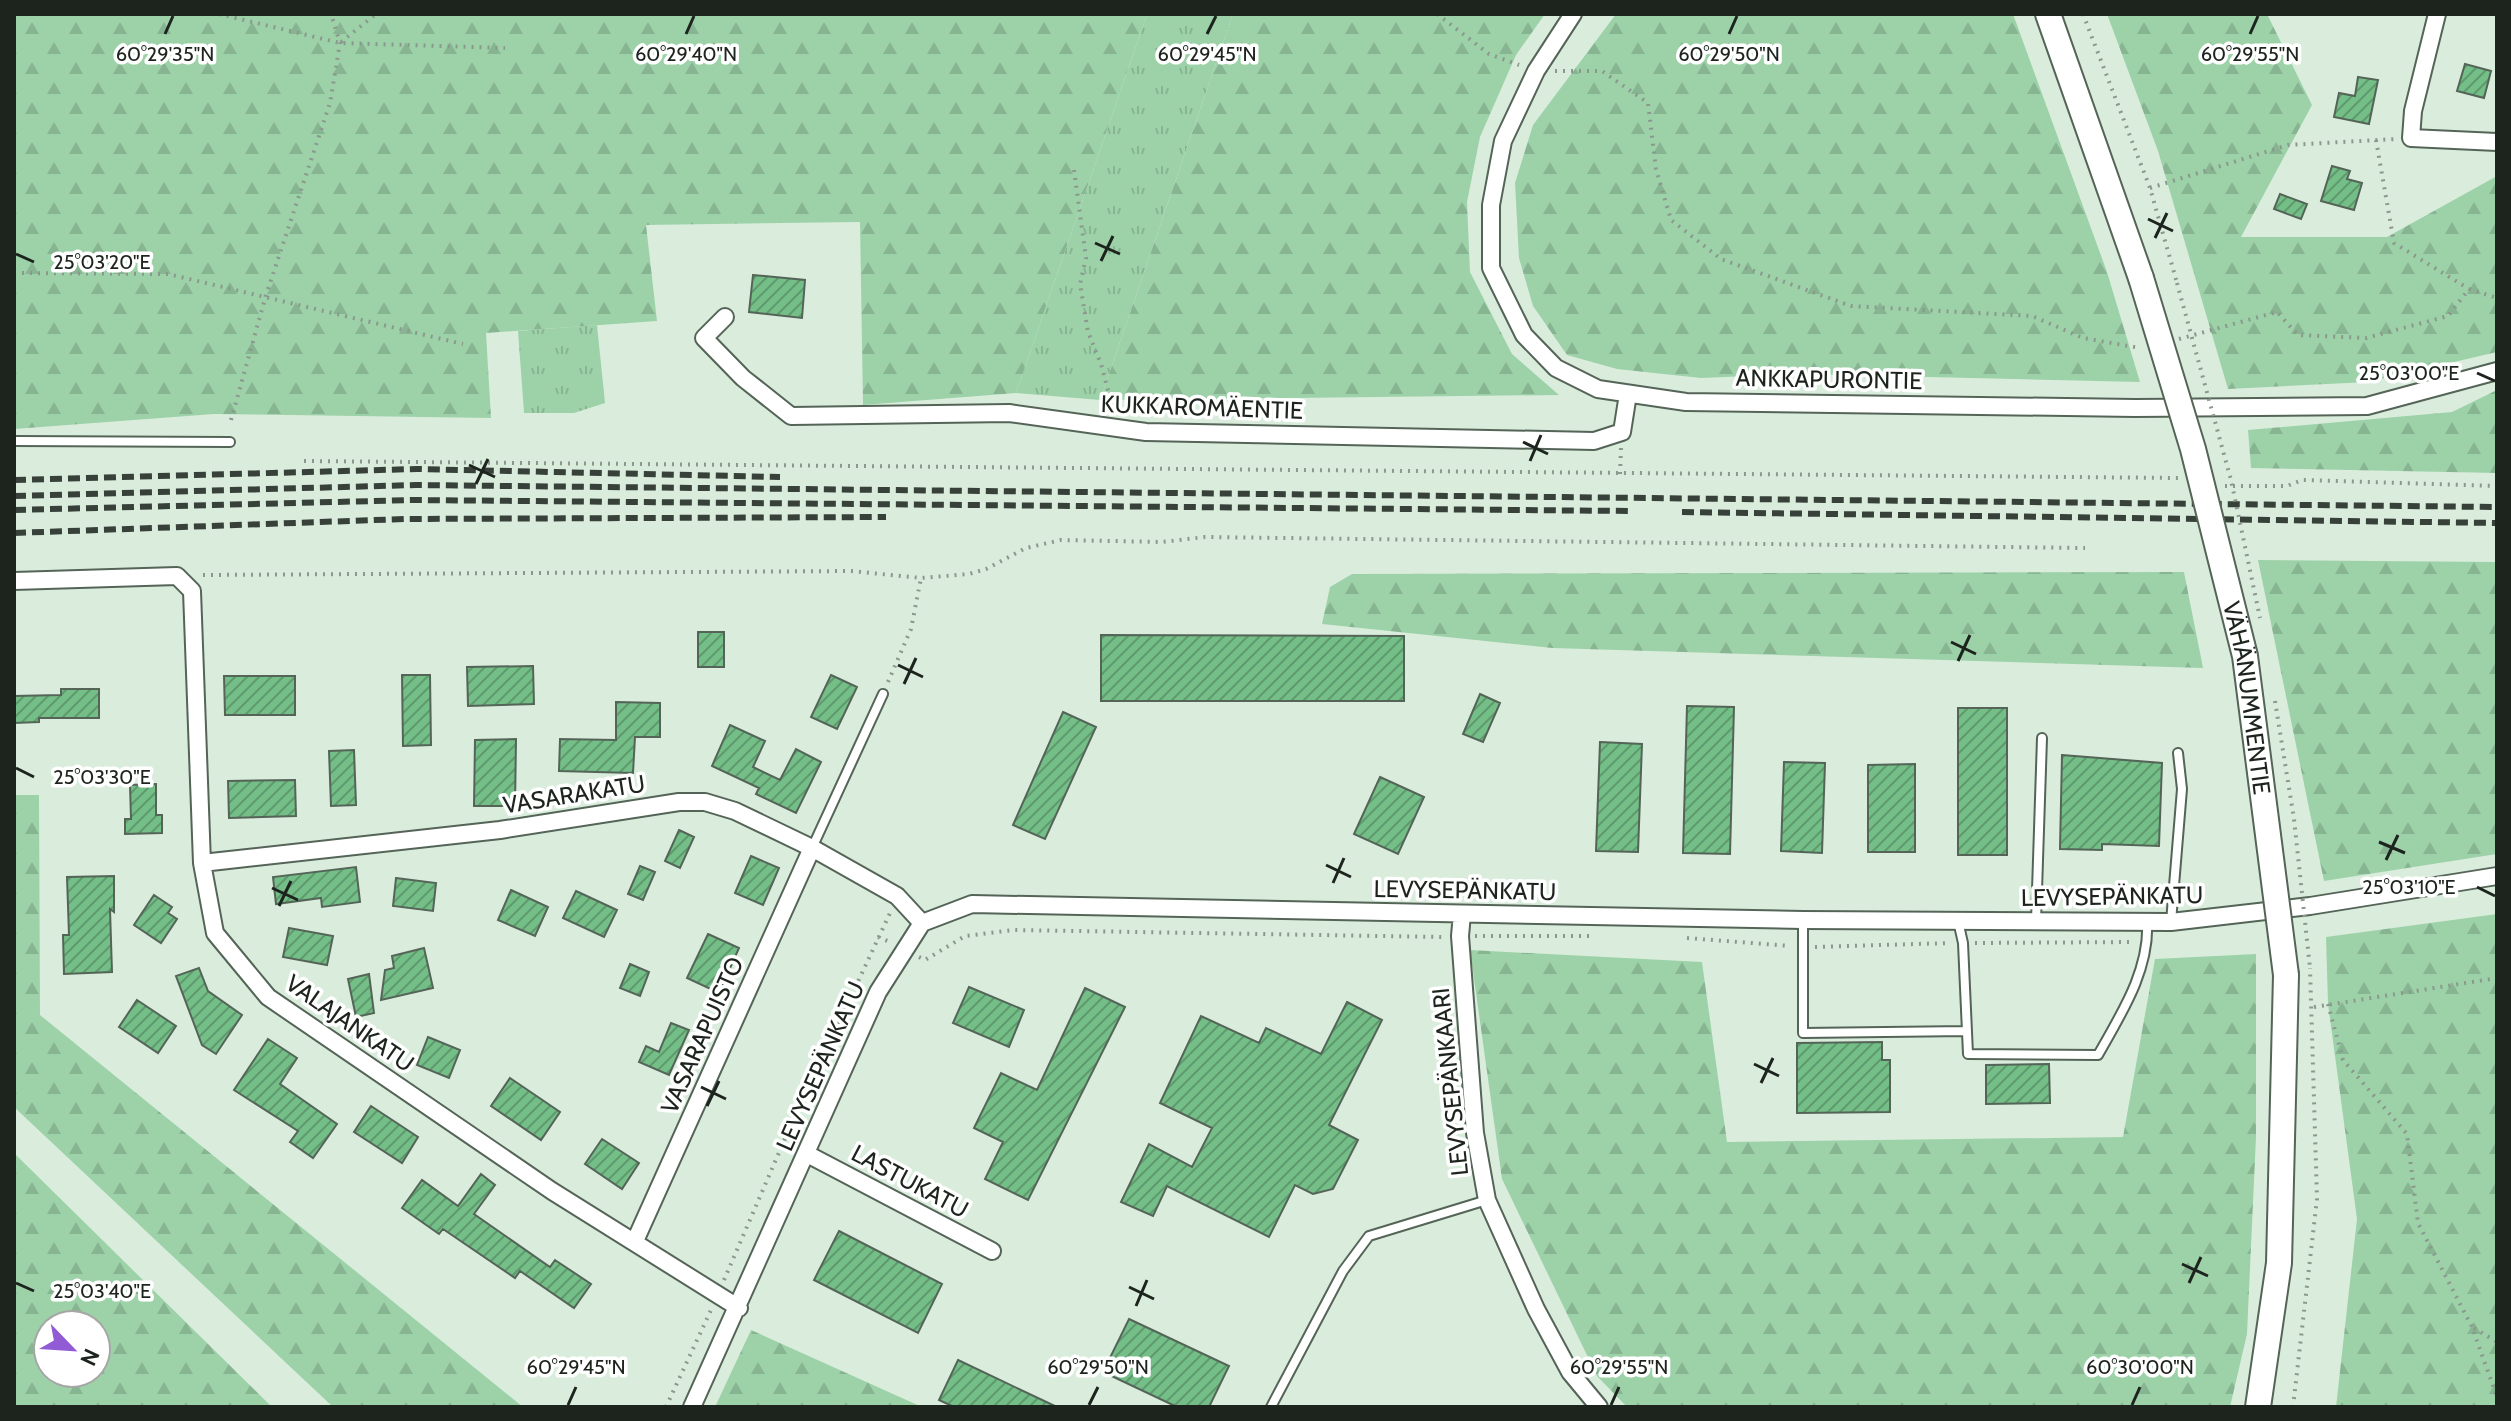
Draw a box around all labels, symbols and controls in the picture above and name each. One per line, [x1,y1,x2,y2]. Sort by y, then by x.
text: 60°29'35"N [116,42,214,66]
text: 60°29'40"N [635,42,737,66]
text: 60°29'45"N [1158,42,1256,66]
text: 60°29'50"N [1678,42,1780,66]
text: 60°29'55"N [2201,42,2299,66]
text: 25°03'20"E [53,250,151,274]
text: 25°03'00"E [2359,361,2459,385]
street label: ANKKAPURONTIE [1735,363,1923,395]
street label: KUKKAROMÄENTIE [1100,389,1304,425]
street label: VÄHÄNUMMENTIE [2217,598,2277,796]
text: 25°03'30"E [53,765,151,789]
street label: VASARAKATU [501,768,647,820]
street label: LEVYSEPÄNKATU [1373,874,1557,906]
text: 25°03'10"E [2362,875,2456,899]
street label: LEVYSEPÄNKATU [2020,880,2204,912]
street label: VASARAPUISTO [655,952,749,1118]
street label: VALAJANKATU [280,968,420,1078]
street label: LEVYSEPÄNKATU [770,977,870,1155]
street label: LEVYSEPÄNKAARI [1426,986,1474,1178]
street label: LASTUKATU [847,1138,973,1224]
text: 25°03'40"E [53,1279,151,1303]
north arrow [32,1309,112,1389]
text: N [74,1344,105,1370]
text: 60°29'45"N [527,1355,625,1379]
text: 60°29'50"N [1047,1355,1149,1379]
text: 60°29'55"N [1570,1355,1668,1379]
text: 60°30'00"N [2086,1355,2194,1379]

